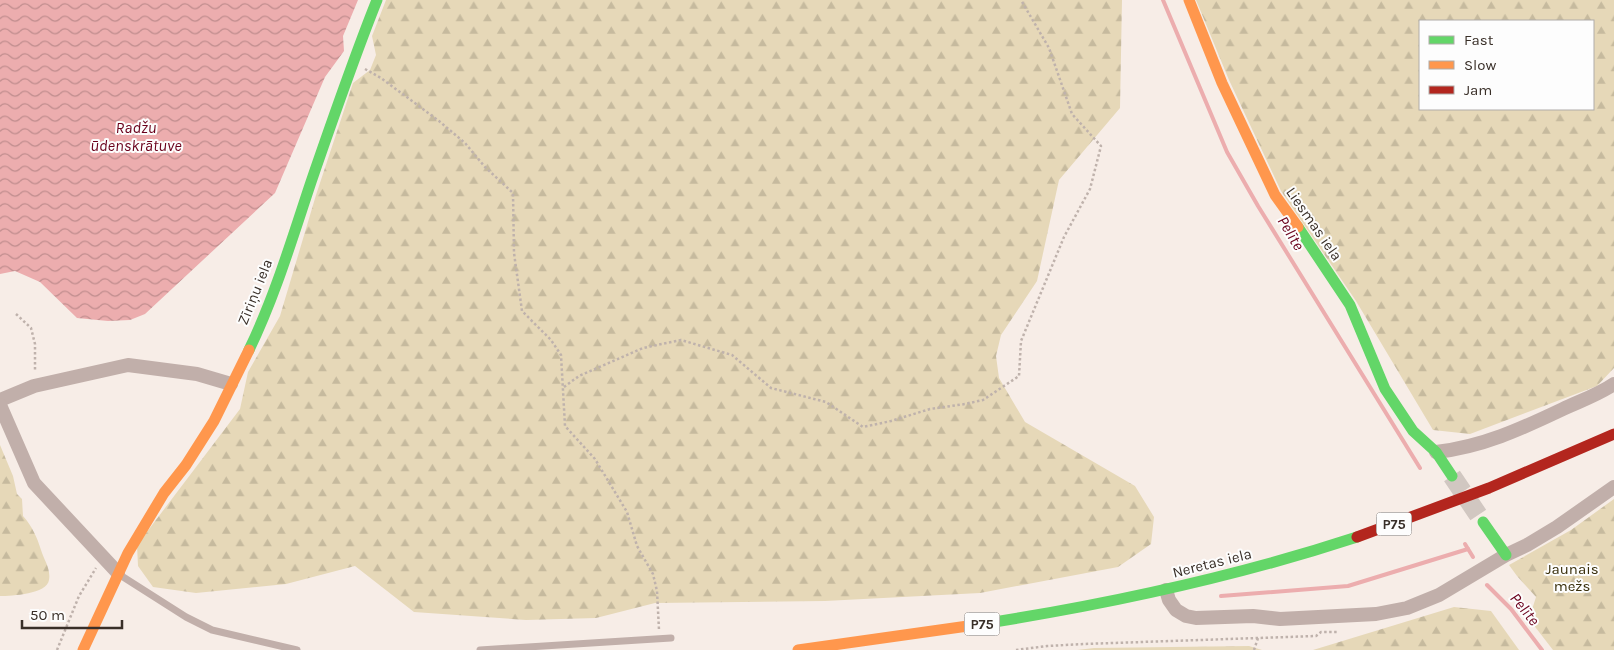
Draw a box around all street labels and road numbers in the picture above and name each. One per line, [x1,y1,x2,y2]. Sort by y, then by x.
street label: Liesmas iela [1282,184,1346,264]
street label: Zīriņu iela [234,256,276,328]
road number: P75 [1376,512,1412,536]
street label: Neretas iela [1170,544,1254,582]
road number: P75 [964,612,1000,636]

